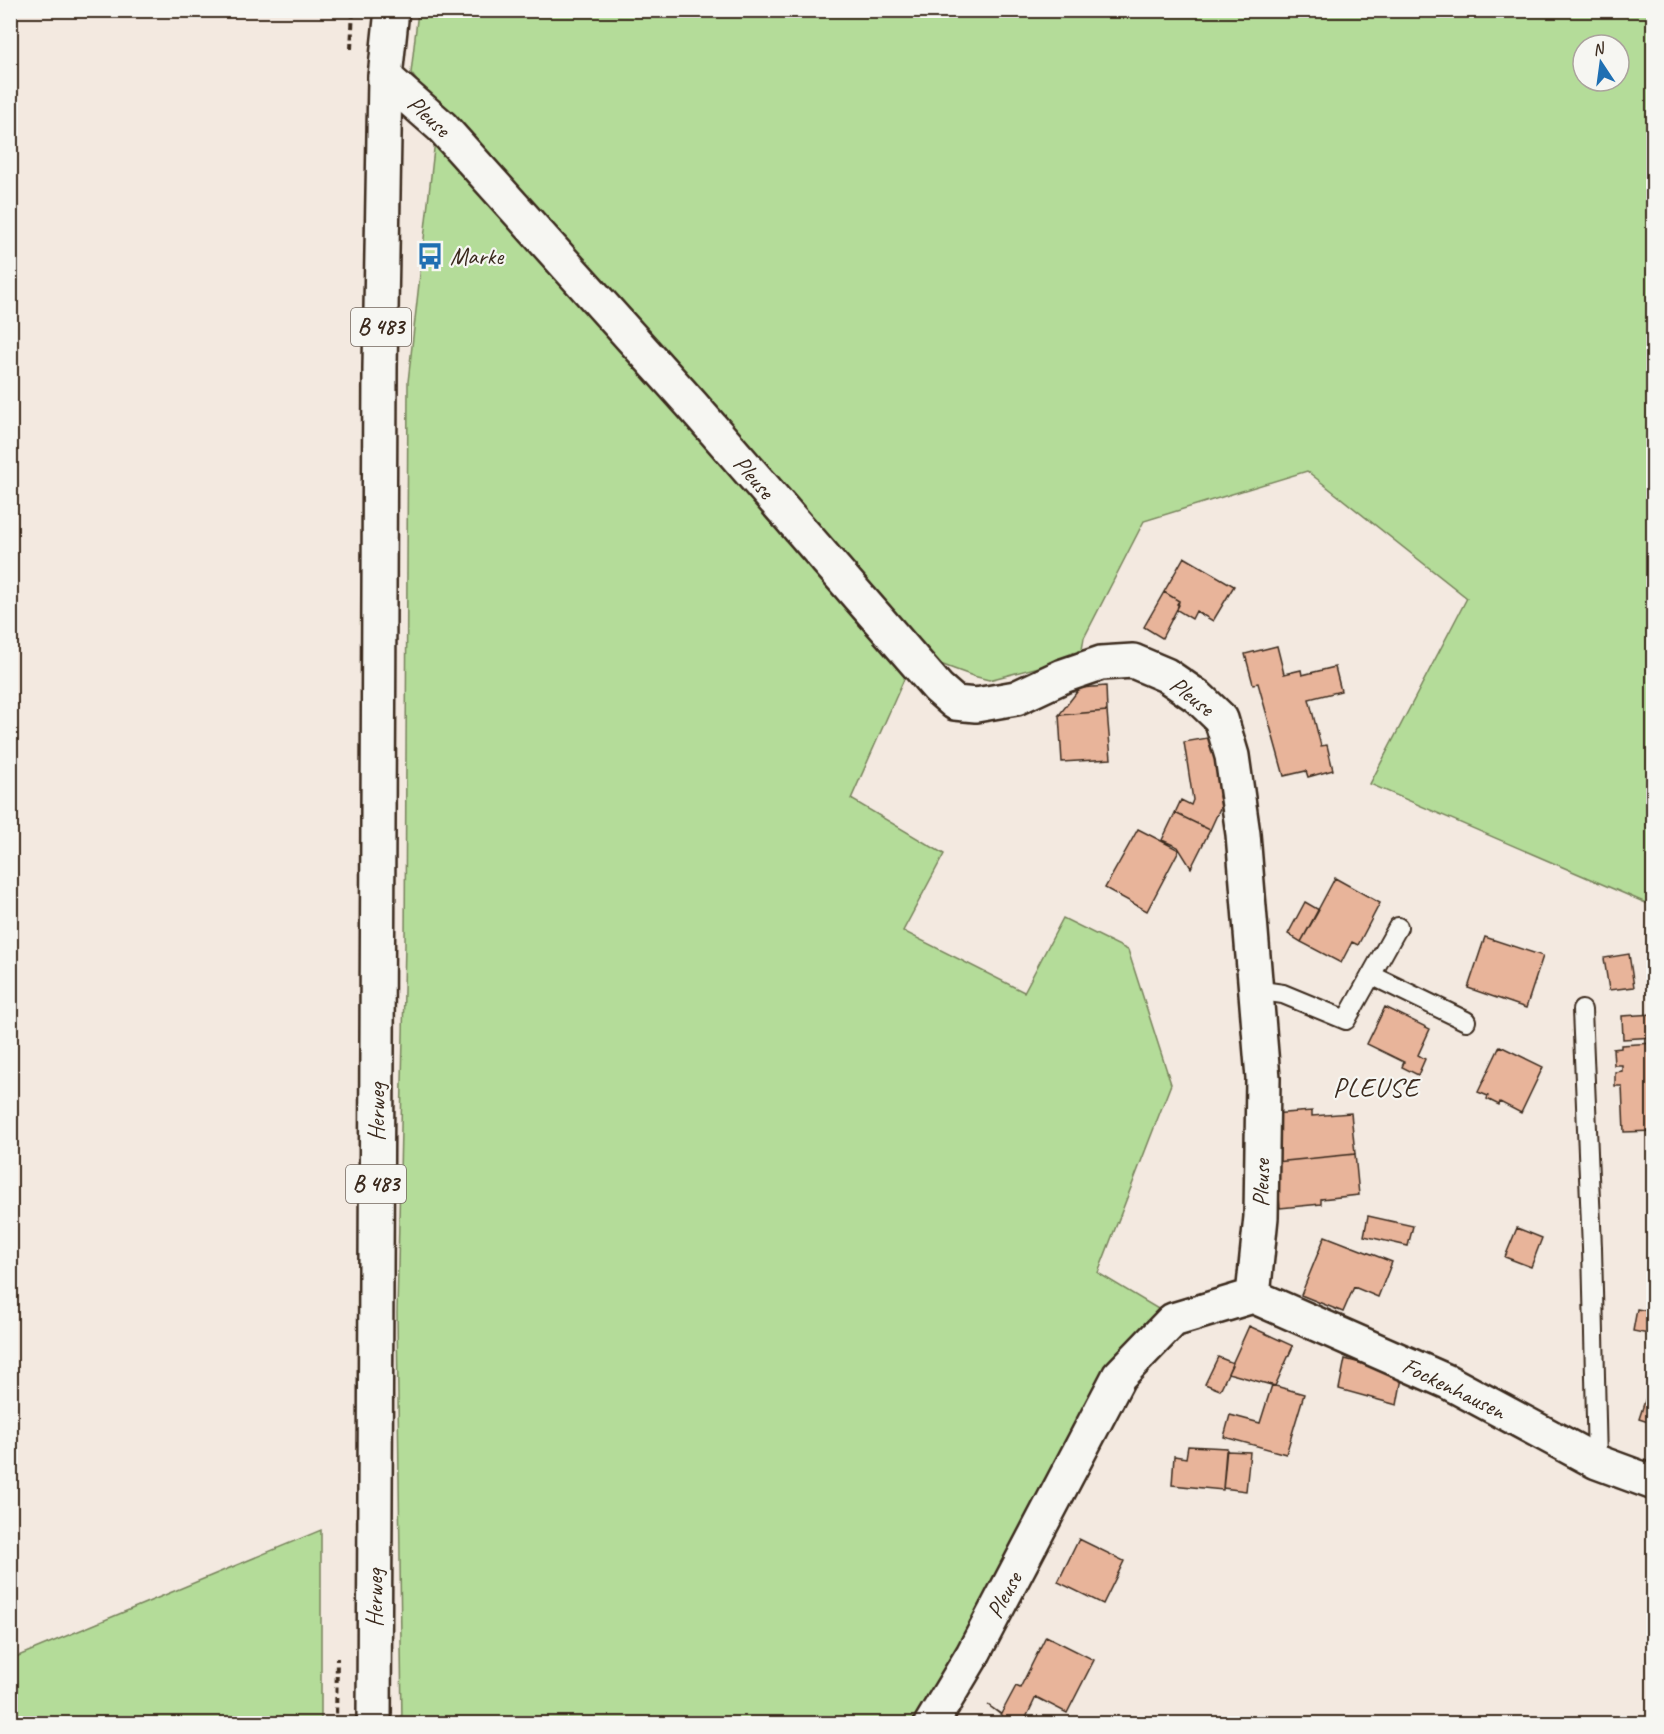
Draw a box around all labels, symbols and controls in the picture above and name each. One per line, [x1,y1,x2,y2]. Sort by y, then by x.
north arrow [1571,33,1631,93]
text: N [1591,38,1608,60]
street label: Pleuse [401,89,458,145]
bus stop icon: Marke [415,241,445,271]
place label: Marke [450,241,505,271]
road number: B 483 [351,308,411,346]
street label: Pleuse [727,449,783,507]
street label: Pleuse [1164,669,1222,724]
district label: PLEUSE [1333,1070,1421,1104]
street label: Herweg [361,1081,391,1141]
street label: Pleuse [1246,1157,1276,1207]
road number: B 483 [346,1165,406,1203]
street label: Fockenhausen [1397,1350,1512,1426]
street label: Pleuse [979,1565,1030,1623]
street label: Herweg [359,1567,389,1627]

